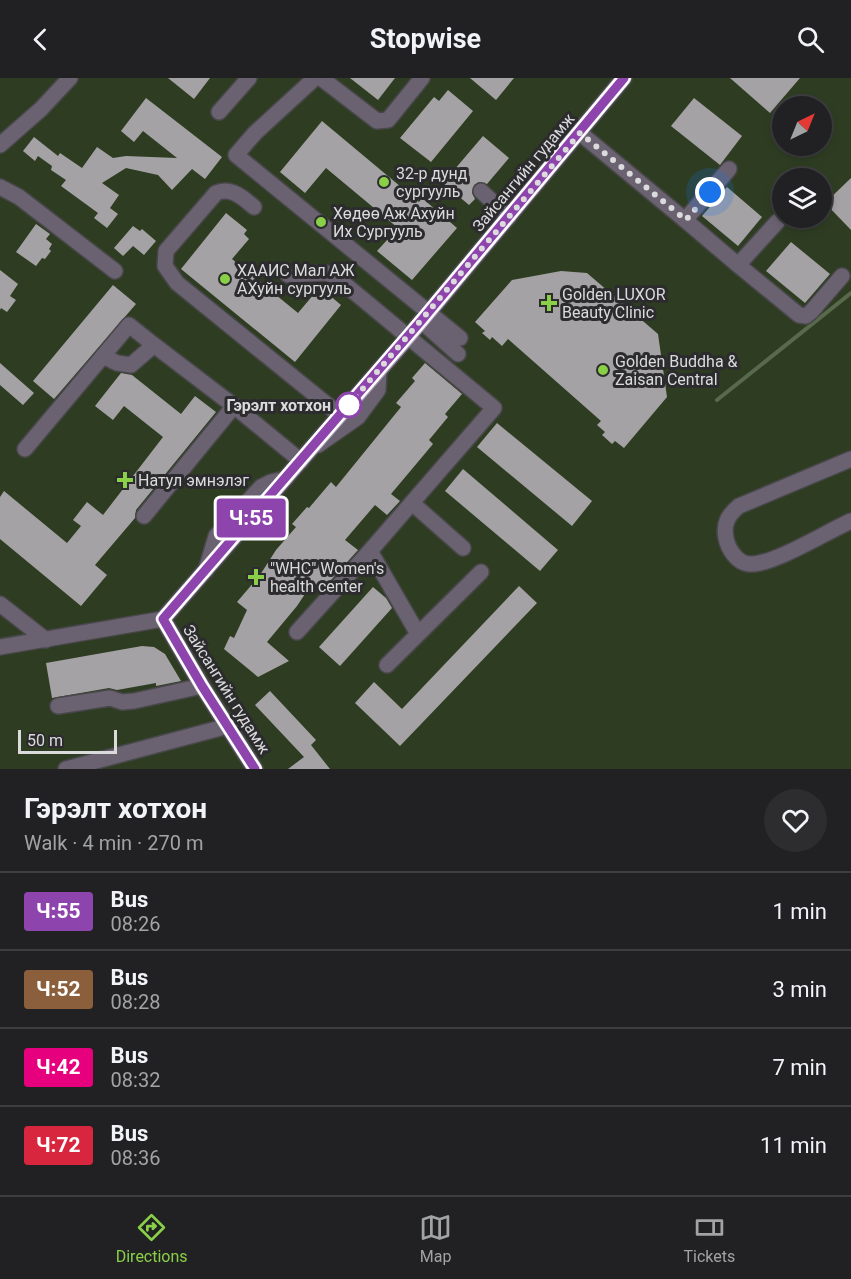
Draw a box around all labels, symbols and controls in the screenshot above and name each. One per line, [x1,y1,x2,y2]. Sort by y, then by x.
icon: back [24,23,57,56]
text: Stopwise [370,23,481,55]
icon: search [794,23,827,56]
north arrow [772,96,832,156]
map controls [772,96,832,228]
street label: Зайсангийн гудамж [468,109,579,235]
place label: 32-р дунд сургууль [396,164,468,201]
button: layers [772,168,832,228]
marker: 32-р дунд сургууль [377,175,391,189]
your location [695,177,725,207]
place label: Хөдөө Аж Ахуйн Их Сургууль [333,204,455,241]
marker: Хөдөө Аж Ахуйн Их Сургууль [314,215,328,229]
place label: ХААИС Мал АЖ АХуйн сургууль [237,261,355,298]
marker: ХААИС Мал АЖ АХуйн сургууль [218,272,232,286]
place label: Golden LUXOR Beauty Clinic [562,285,666,322]
marker: Golden LUXOR Beauty Clinic [540,294,558,312]
place label: Golden Buddha & Zaisan Central [615,352,738,389]
marker: Golden Buddha & Zaisan Central [596,363,610,377]
marker: Гэрэлт хотхон [336,392,362,418]
place label: Гэрэлт хотхон [226,396,331,415]
marker: Натул эмнэлэг [116,471,134,489]
place label: Натул эмнэлэг [138,471,249,490]
line badge: Ч:55 [209,498,293,538]
text: Ч:55 [229,506,273,530]
place label: "WHC" Women's health center [270,559,384,596]
marker: "WHC" Women's health center [247,568,265,586]
street label: Зайсангийн гудамж [179,621,274,758]
scale bar [18,727,117,754]
text: 50 m [27,731,63,750]
button: heart [764,789,827,852]
text: Гэрэлт хотхон [24,792,207,825]
text: Walk · 4 min · 270 m [24,831,203,855]
text: Bus [111,887,148,912]
text: Ч:55 [36,899,81,923]
text: 1 min [772,899,827,924]
text: 08:26 [111,912,160,936]
text: Bus [111,965,148,990]
text: Ч:52 [36,977,81,1001]
text: 3 min [772,977,827,1002]
text: 08:28 [111,990,160,1014]
text: Bus [111,1043,148,1068]
text: Ч:42 [36,1055,81,1079]
text: 7 min [772,1055,827,1080]
text: 08:32 [111,1068,160,1092]
text: Bus [111,1121,148,1146]
text: Ч:72 [36,1133,81,1157]
text: 11 min [760,1133,827,1158]
text: 08:36 [111,1146,160,1170]
tab: Directions [116,1211,188,1266]
tab: Map [419,1211,452,1266]
tab: Tickets [684,1211,735,1266]

